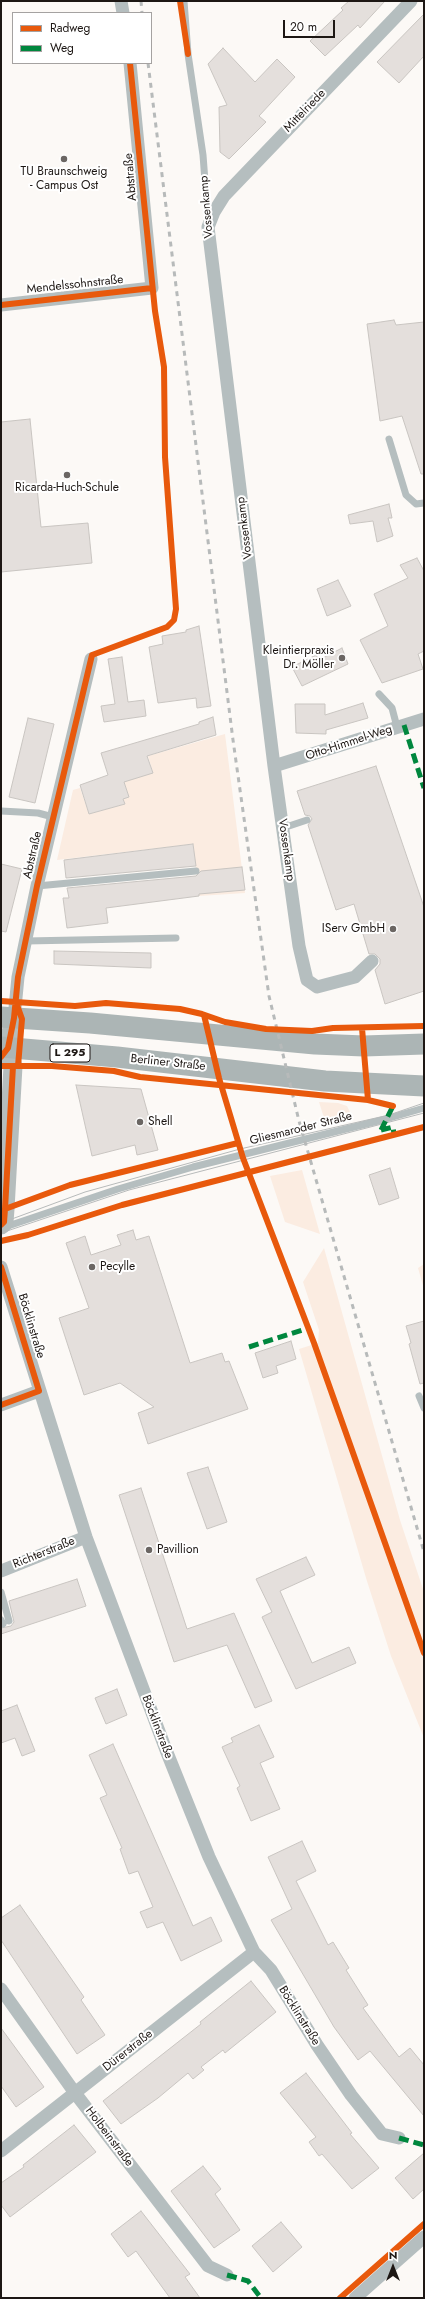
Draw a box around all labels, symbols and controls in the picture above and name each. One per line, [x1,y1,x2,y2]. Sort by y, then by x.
legend [12,12,152,64]
scale bar [285,12,337,38]
text: 20 m [290,18,317,36]
text: Radweg [50,19,90,37]
text: Weg [50,39,74,57]
street label: Mittelriede [281,87,329,135]
street label: Abtstraße [122,152,140,202]
marker: TU Braunschweig - Campus Ost [59,154,69,164]
place label: TU Braunschweig - Campus Ost [21,165,107,193]
street label: Vossenkamp [197,175,217,239]
street label: Mendelssohnstraße [26,273,124,297]
marker: Ricarda-Huch-Schule [62,470,72,480]
place label: Ricarda-Huch-Schule [15,481,119,495]
street label: Vossenkamp [234,496,256,560]
place label: Kleintierpraxis Dr. Möller [263,644,334,672]
marker: Kleintierpraxis Dr. Möller [337,653,347,663]
street label: Otto-Himmel-Weg [304,722,394,764]
street label: Vossenkamp [274,818,298,882]
street label: Abtstraße [21,830,45,880]
place label: IServ GmbH [322,922,385,936]
marker: IServ GmbH [388,924,398,934]
road number: L 295 [50,1044,90,1062]
street label: Berliner Straße [130,1052,206,1074]
street label: Gliesmaroder Straße [248,1109,354,1149]
place label: Shell [148,1115,173,1129]
marker: Shell [135,1117,145,1127]
place label: Pecylle [100,1260,135,1274]
marker: Pecylle [87,1262,97,1272]
street label: Böcklinstraße [14,1292,48,1360]
street label: Richterstraße [11,1534,77,1572]
place label: Pavillion [157,1543,199,1557]
marker: Pavillion [144,1545,154,1555]
street label: Böcklinstraße [138,1693,176,1761]
street label: Böcklinstraße [275,1984,323,2048]
street label: Dürerstraße [100,2027,156,2075]
street label: Holbeinstraße [82,2104,136,2170]
north arrow [373,2247,413,2287]
text: N [389,2247,397,2263]

